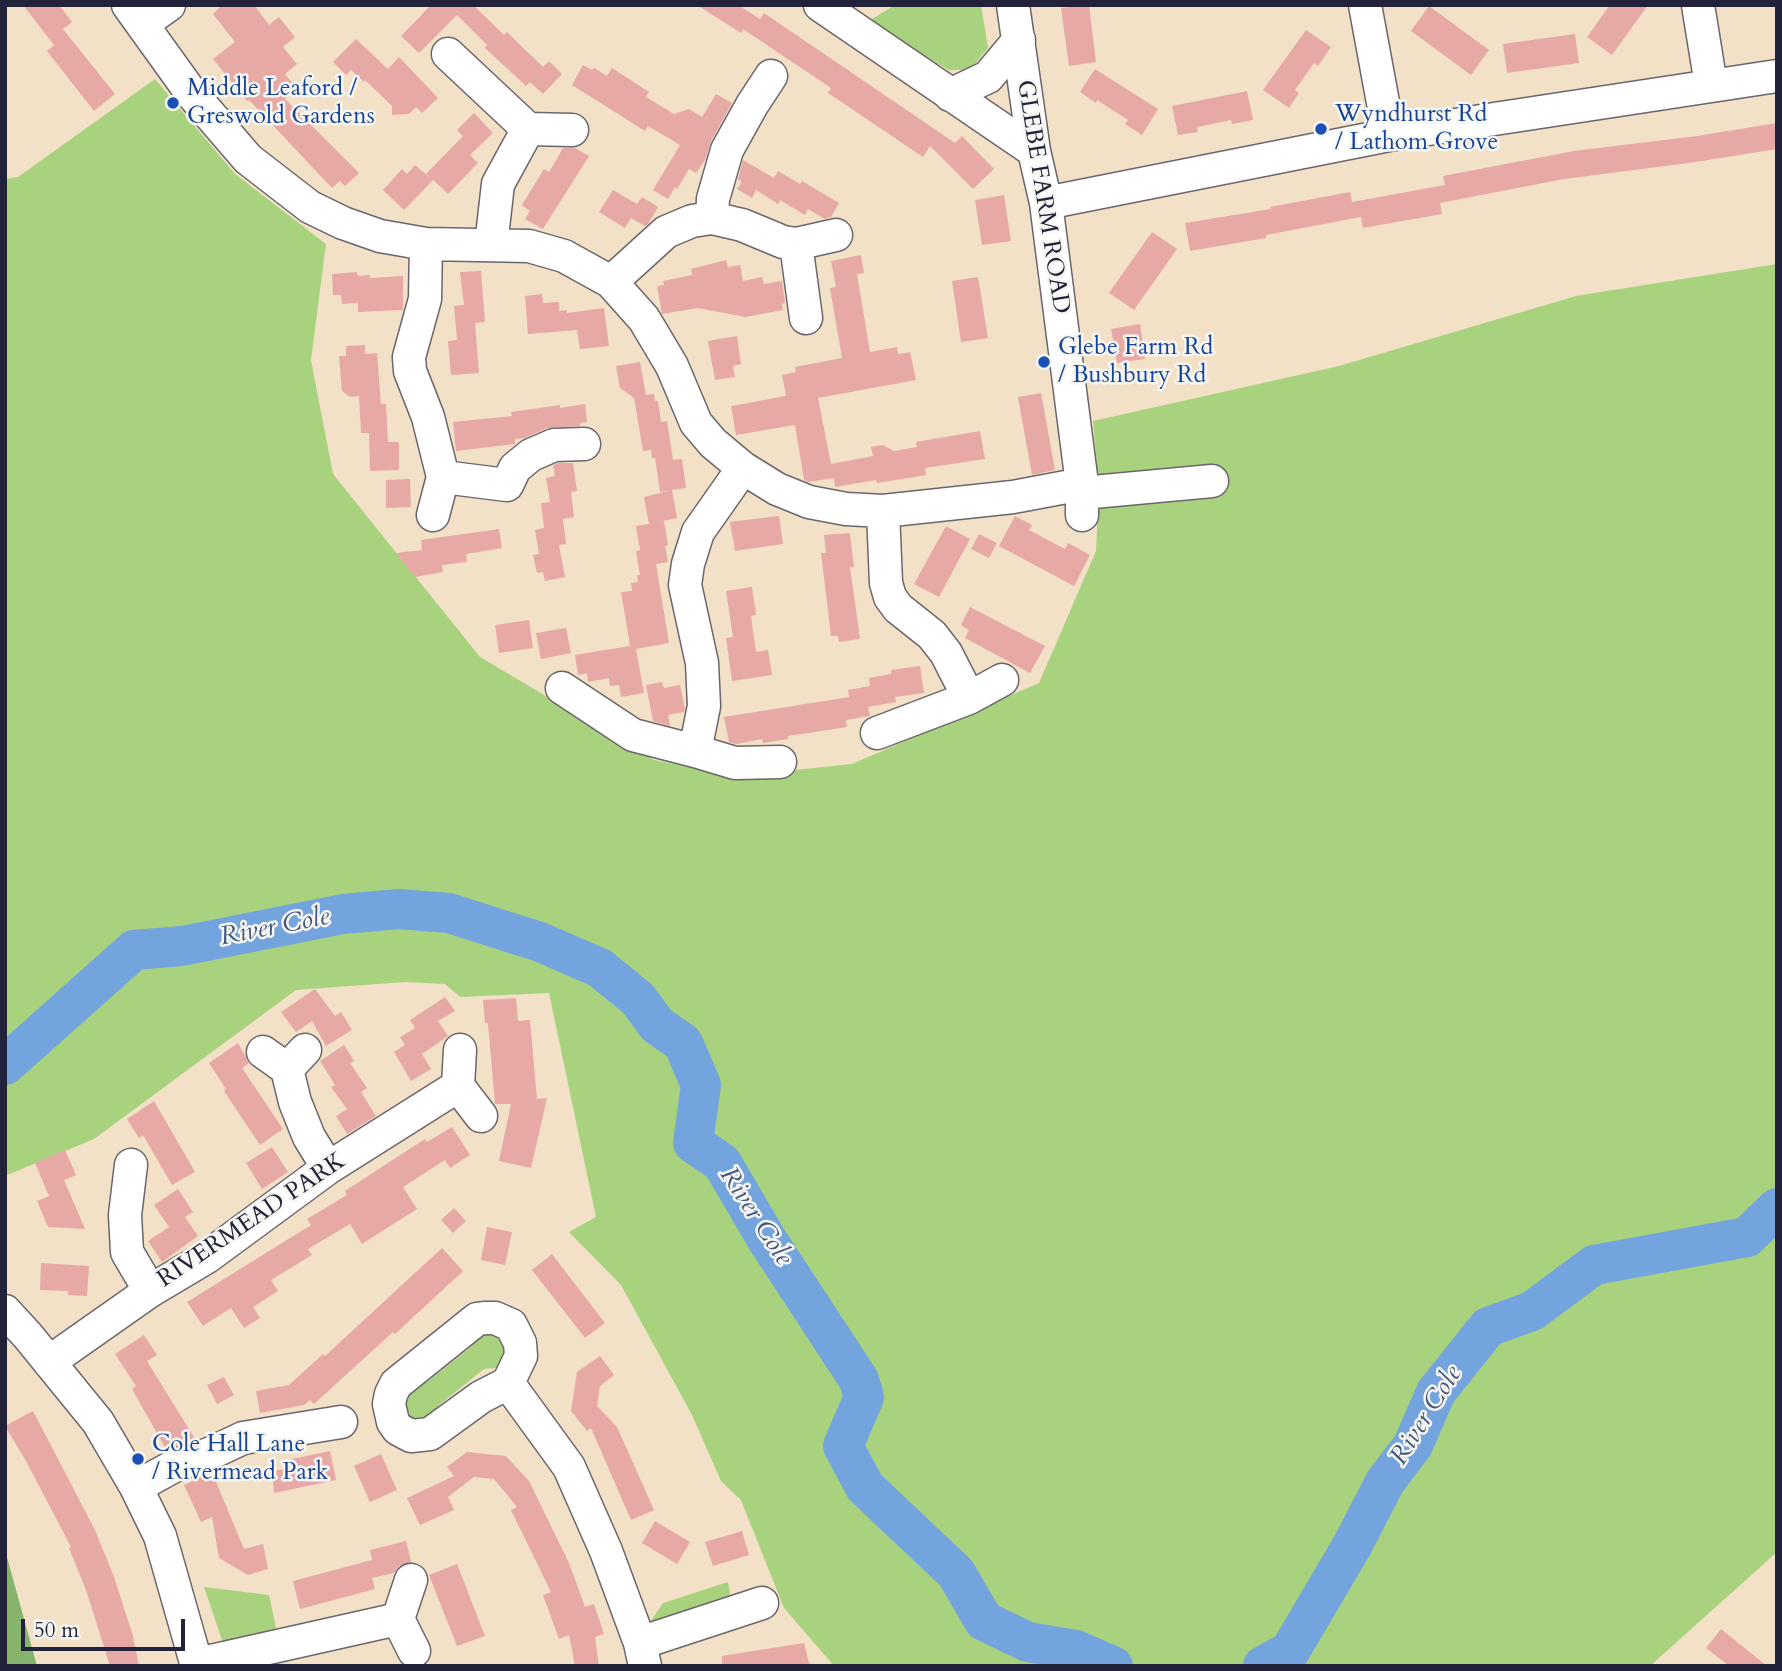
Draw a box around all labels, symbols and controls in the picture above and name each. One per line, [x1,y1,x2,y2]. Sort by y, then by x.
place label: Middle Leaford / Greswold Gardens [187,75,375,131]
street label: GLEBE FARM ROAD [1009,78,1075,316]
marker: Middle Leaford / Greswold Gardens [165,95,181,111]
place label: Wyndhurst Rd / Lathom Grove [1335,101,1498,157]
marker: Wyndhurst Rd / Lathom Grove [1313,121,1329,137]
place label: Glebe Farm Rd / Bushbury Rd [1058,334,1213,390]
marker: Glebe Farm Rd / Bushbury Rd [1036,354,1052,370]
water label: River Cole [218,902,332,954]
street label: RIVERMEAD PARK [153,1148,351,1294]
water label: River Cole [712,1162,798,1272]
water label: River Cole [1384,1361,1470,1471]
place label: Cole Hall Lane / Rivermead Park [152,1431,328,1487]
marker: Cole Hall Lane / Rivermead Park [130,1451,146,1467]
scale bar [24,1604,189,1648]
text: 50 m [34,1616,79,1645]

